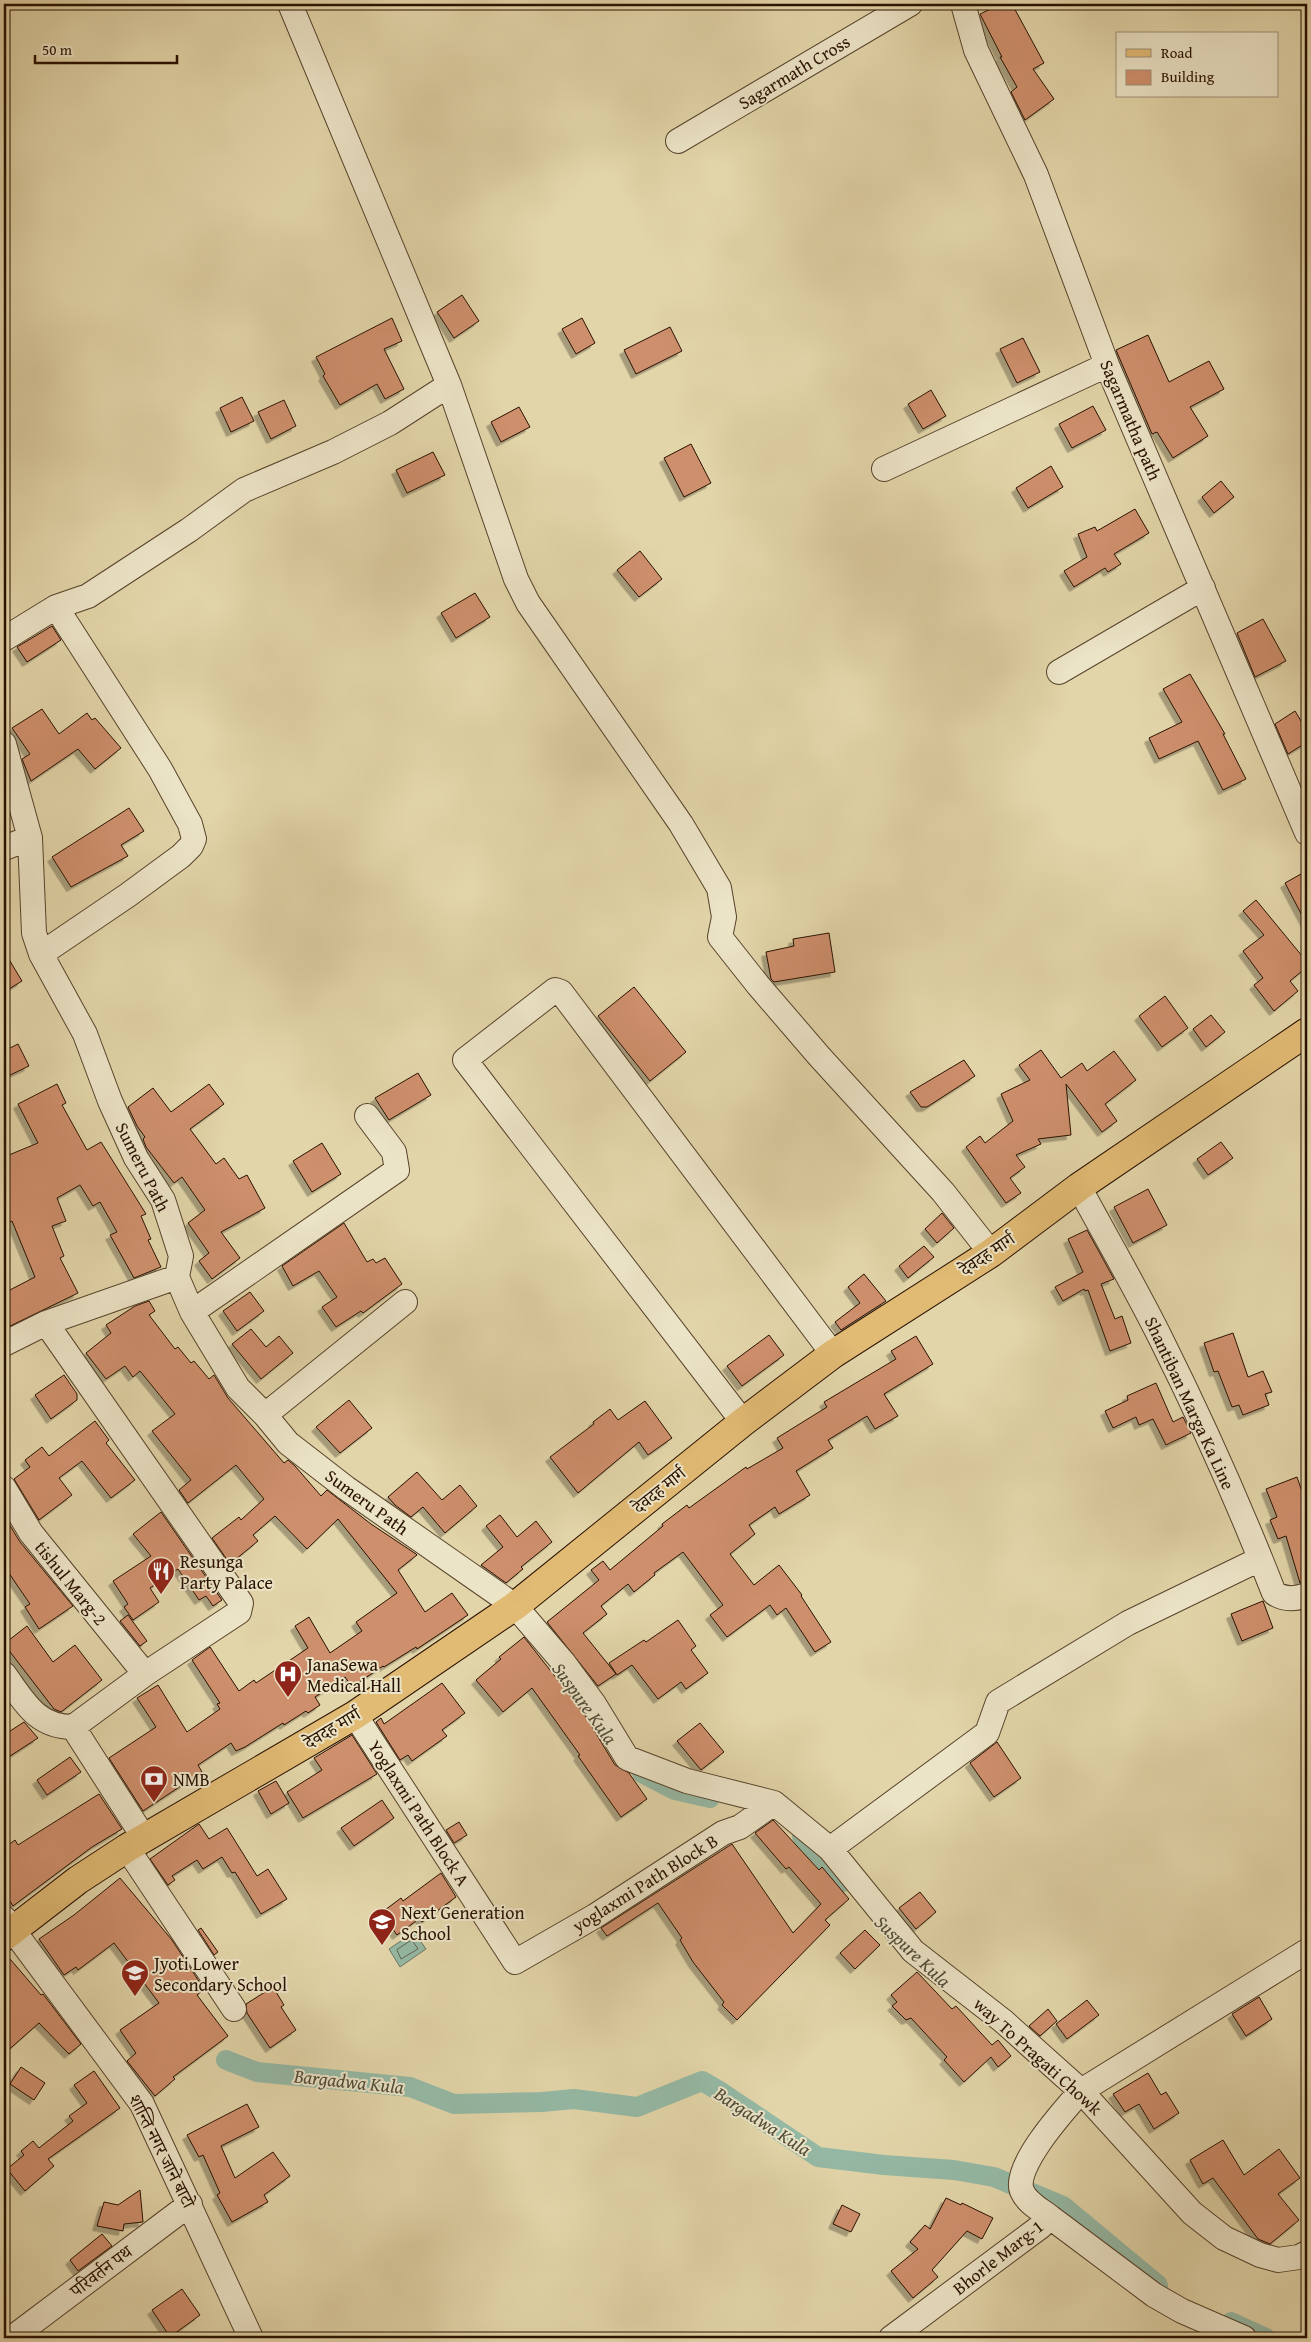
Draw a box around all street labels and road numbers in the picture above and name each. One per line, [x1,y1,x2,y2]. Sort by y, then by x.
street label: Sagarmath Cross [733,28,855,116]
street label: Sagarmatha path [1093,355,1169,485]
street label: Sumeru Path [109,1117,177,1217]
street label: देवदह मार्ग [953,1225,1022,1283]
street label: Shantiban Marga Ka Line [1138,1312,1242,1494]
street label: देवदह मार्ग [626,1459,693,1521]
street label: Sumeru Path [320,1462,414,1542]
street label: tishul Marg-2 [28,1535,114,1631]
street label: देवदह मार्ग [298,1700,367,1756]
street label: Yoglaxmi Path Block A [362,1735,476,1891]
street label: yoglaxmi Path Block B [566,1827,723,1939]
street label: way To Pragati Chowk [967,1991,1109,2122]
street label: शान्ति नगर जाने बाटो [122,2089,203,2214]
street label: Bhorle Marg-1 [947,2213,1049,2301]
street label: परिवर्तन पथ [63,2238,139,2304]

